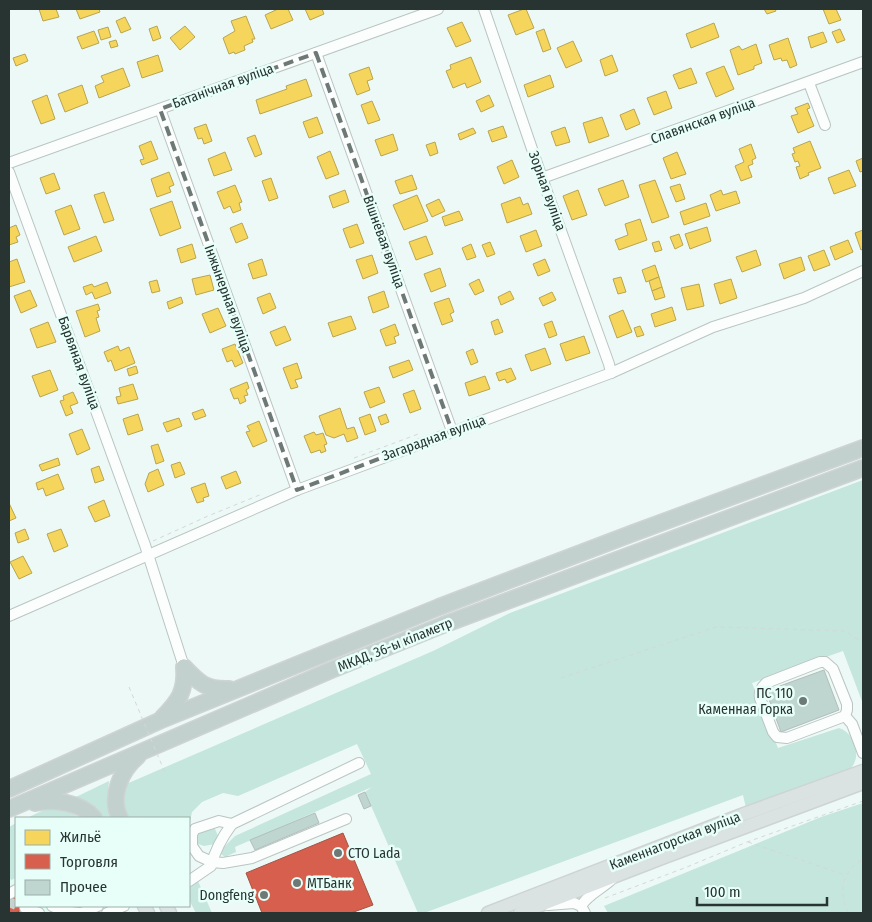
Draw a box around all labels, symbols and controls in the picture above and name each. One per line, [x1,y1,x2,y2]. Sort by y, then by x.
street label: Батанічная вуліца [170,60,276,112]
street label: Славянская вуліца [648,94,758,148]
street label: Зорная вуліца [525,149,569,233]
street label: Вішнёвая вуліца [359,193,409,291]
street label: Інжынерная вуліца [201,243,255,355]
street label: Барвяная вуліца [54,314,104,412]
street label: Загарадная вуліца [380,411,488,465]
street label: МКАД, 36-ы кіламетр [335,614,455,676]
place label: ПС 110 Каменная Горка [698,685,793,718]
marker: ПС 110 Каменная Горка [797,695,809,707]
street label: Каменнагорская вуліца [607,808,743,874]
legend [15,817,190,907]
text: Жильё [60,828,101,846]
place label: СТО Lada [348,845,401,862]
marker: СТО Lada [332,847,344,859]
text: Торговля [60,853,118,871]
scale bar [697,874,827,906]
place label: МТБанк [307,875,352,892]
marker: МТБанк [291,877,303,889]
text: Прочее [60,878,107,896]
text: 100 m [704,883,741,901]
place label: Dongfeng [200,887,254,904]
marker: Dongfeng [258,889,270,901]

